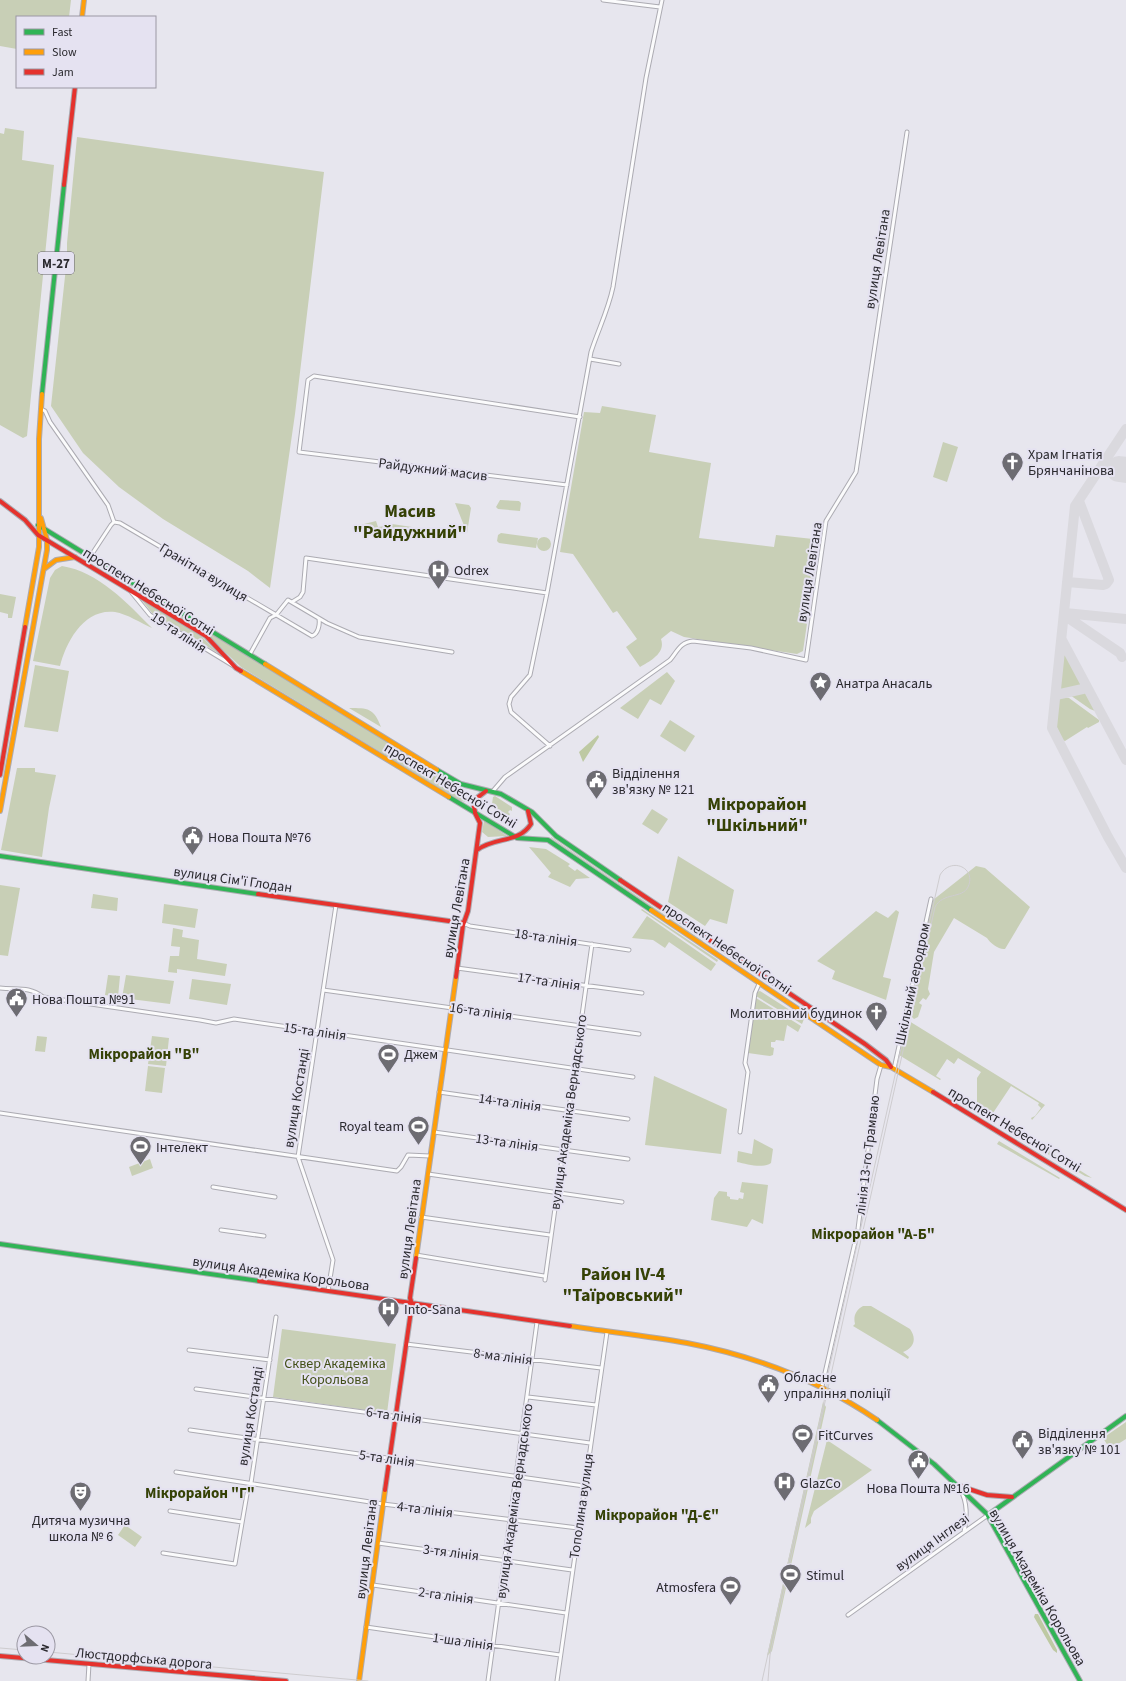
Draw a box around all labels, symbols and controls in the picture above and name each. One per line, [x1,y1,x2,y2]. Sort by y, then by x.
legend [16,16,156,88]
text: Fast [52,24,72,41]
text: Slow [52,44,77,61]
text: Jam [52,64,74,81]
street label: вулиця Левітана [860,208,896,311]
road number: М-27 [38,252,74,274]
place label: Храм Ігнатія Брянчанінова [1028,445,1114,481]
church icon: Храм Ігнатія Брянчанінова [1000,449,1026,482]
street label: Райдужний масив [377,453,488,487]
district label: Масив "Райдужний" [353,499,467,545]
street label: вулиця Левітана [792,521,828,624]
street label: Гранітна вулиця [155,539,252,607]
street label: проспект Небесної Сотні [79,543,218,641]
hospital icon: Odrex [426,557,452,590]
place label: Odrex [454,561,490,581]
street label: 19-та лінія [146,607,210,658]
place icon: Анатра Анасаль [807,670,833,703]
place label: Анатра Анасаль [836,674,932,694]
street label: проспект Небесної Сотні [380,738,521,834]
place label: Відділення зв'язку № 121 [612,764,694,800]
public building icon: Відділення зв'язку № 121 [583,768,609,801]
district label: Мікрорайон "Шкільний" [706,792,808,838]
public building icon: Нова Пошта №76 [180,824,206,857]
place label: Нова Пошта №76 [208,828,311,848]
street label: вулиця Левітана [438,857,476,960]
street label: вулиця Сім'ї Глодан [172,862,293,898]
street label: проспект Небесної Сотні [658,898,795,1000]
street label: Шкільний аеродром [890,921,936,1047]
street label: 18-та лінія [513,924,579,952]
street label: 17-та лінія [516,968,582,996]
public building icon: Нова Пошта №91 [4,986,30,1019]
place label: Нова Пошта №91 [32,990,135,1010]
street label: 16-та лінія [448,998,514,1026]
church icon: Молитовний будинок [864,1000,890,1033]
place label: Молитовний будинок [730,1004,862,1024]
street label: вулиця Академіка Вернадського [545,1013,593,1211]
street label: 15-та лінія [282,1018,348,1046]
sports icon: Джем [375,1041,401,1074]
district label: Мікрорайон "В" [88,1044,200,1065]
place label: Джем [404,1045,438,1065]
street label: вулиця Костанді [279,1047,315,1149]
street label: проспект Небесної Сотні [944,1082,1085,1178]
street label: 14-та лінія [477,1089,543,1117]
street label: лінія 13-го Трамваю [851,1094,885,1216]
sports icon: Royal team [406,1113,432,1146]
place label: Royal team [339,1117,404,1137]
street label: 13-та лінія [474,1129,540,1157]
sports icon: Інтелект [128,1134,154,1167]
place label: Інтелект [156,1138,209,1158]
street label: вулиця Левітана [393,1178,427,1281]
district label: Мікрорайон "А-Б" [811,1224,935,1245]
street label: вулиця Академіка Корольова [191,1252,371,1296]
district label: Район IV-4 "Таїровський" [562,1262,684,1308]
hospital icon: Into-Sana [375,1296,401,1329]
place label: Into-Sana [404,1300,461,1320]
street label: 8-ма лінія [472,1343,534,1371]
park label: Сквер Академіка Корольова [284,1354,386,1390]
street label: вулиця Костанді [233,1365,269,1467]
place label: Обласне упраління поліції [784,1368,891,1404]
public building icon: Обласне упраління поліції [756,1372,782,1405]
street label: 6-та лінія [365,1402,423,1430]
street label: вулиця Академіка Вернадського [491,1402,539,1600]
sports icon: FitCurves [789,1422,815,1455]
place label: Відділення зв'язку № 101 [1038,1424,1120,1460]
place label: FitCurves [818,1426,873,1446]
public building icon: Відділення зв'язку № 101 [1010,1428,1036,1461]
street label: 5-та лінія [358,1445,416,1473]
public building icon: Нова Пошта №16 [905,1447,931,1480]
street label: Тополина вулиця [565,1452,599,1560]
hospital icon: GlazCo [771,1470,797,1503]
place label: GlazCo [800,1474,841,1494]
theatre icon: Дитяча музична школа № 6 [68,1479,94,1512]
place label: Нова Пошта №16 [866,1479,970,1499]
district label: Мікрорайон "Г" [145,1483,255,1504]
street label: 4-та лінія [396,1497,454,1523]
street label: вулиця Левітана [351,1498,383,1601]
district label: Мікрорайон "Д-Є" [595,1505,719,1526]
street label: вулиця Академіка Корольова [984,1505,1090,1670]
street label: вулиця Інглезі [891,1509,974,1577]
place label: Дитяча музична школа № 6 [32,1511,130,1547]
street label: 3-тя лінія [422,1540,480,1566]
sports icon: Stimul [778,1562,804,1595]
place label: Stimul [806,1566,845,1586]
sports icon: Atmosfera [718,1574,744,1607]
place label: Atmosfera [656,1578,716,1598]
street label: 2-га лінія [417,1582,475,1610]
north arrow [16,1625,56,1665]
street label: 1-ша лінія [431,1628,494,1656]
text: N [37,1642,53,1654]
street label: Люстдорфська дорога [75,1643,213,1675]

